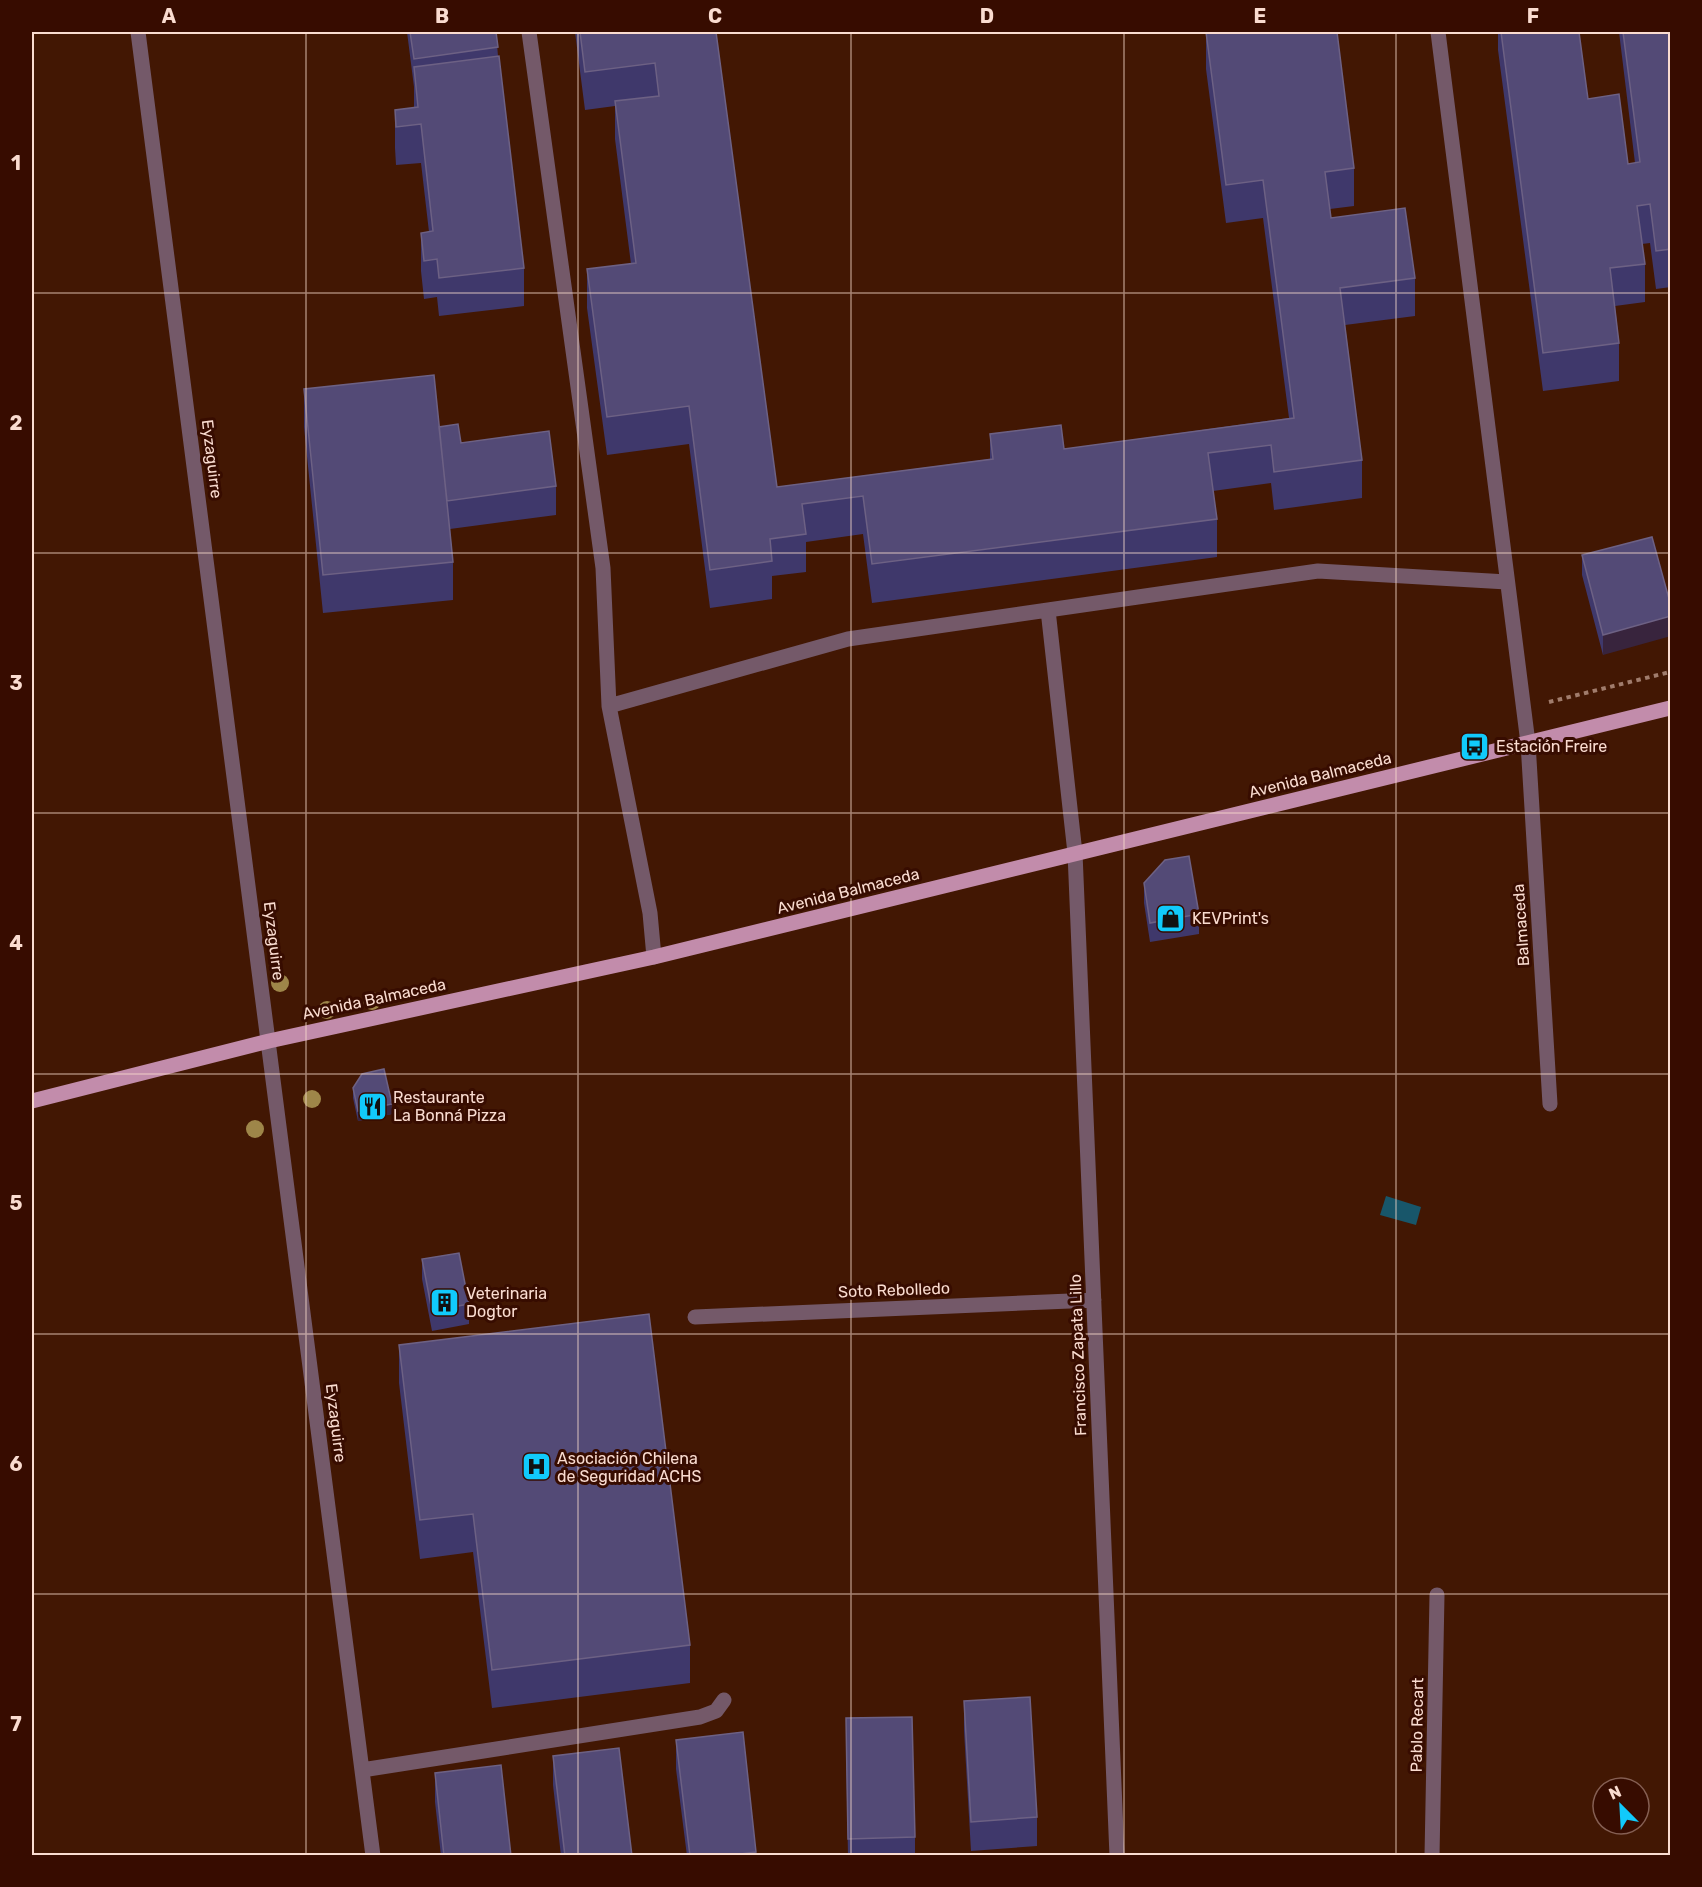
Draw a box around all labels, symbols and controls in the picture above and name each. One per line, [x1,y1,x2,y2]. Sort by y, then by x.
text: A [162,4,177,28]
text: B [435,4,449,28]
text: C [708,4,722,28]
text: D [980,4,994,28]
text: E [1254,4,1266,28]
text: F [1527,4,1539,28]
text: 1 [11,151,21,175]
text: 2 [10,411,23,435]
street label: Eyzaguirre [198,419,226,500]
text: 3 [9,671,23,695]
bus stop icon: Estación Freire [1459,730,1491,762]
place label: Estación Freire [1496,737,1607,756]
street label: Avenida Balmaceda [1247,748,1393,802]
street label: Avenida Balmaceda [775,864,921,918]
street label: Balmaceda [1509,883,1533,967]
street label: Eyzaguirre [260,901,288,982]
shop icon: KEVPrint's [1155,902,1187,934]
place label: KEVPrint's [1192,909,1269,928]
text: 4 [9,931,23,955]
street label: Avenida Balmaceda [301,975,447,1023]
place label: Restaurante La Bonná Pizza [393,1088,506,1125]
restaurant icon: Restaurante La Bonná Pizza [356,1090,388,1122]
text: 5 [10,1191,23,1215]
street label: Francisco Zapata Lillo [1066,1274,1090,1436]
street label: Soto Rebolledo [838,1279,950,1301]
place label: Veterinaria Dogtor [466,1284,547,1321]
building icon: Veterinaria Dogtor [429,1286,461,1318]
street label: Eyzaguirre [322,1383,350,1464]
place label: Asociación Chilena de Seguridad ACHS [557,1449,701,1486]
hospital icon: Asociación Chilena de Seguridad ACHS [520,1451,552,1483]
text: 6 [9,1452,23,1476]
street label: Pablo Recart [1407,1677,1427,1773]
text: 7 [10,1712,22,1736]
north arrow [1591,1776,1651,1836]
text: N [1606,1782,1624,1804]

